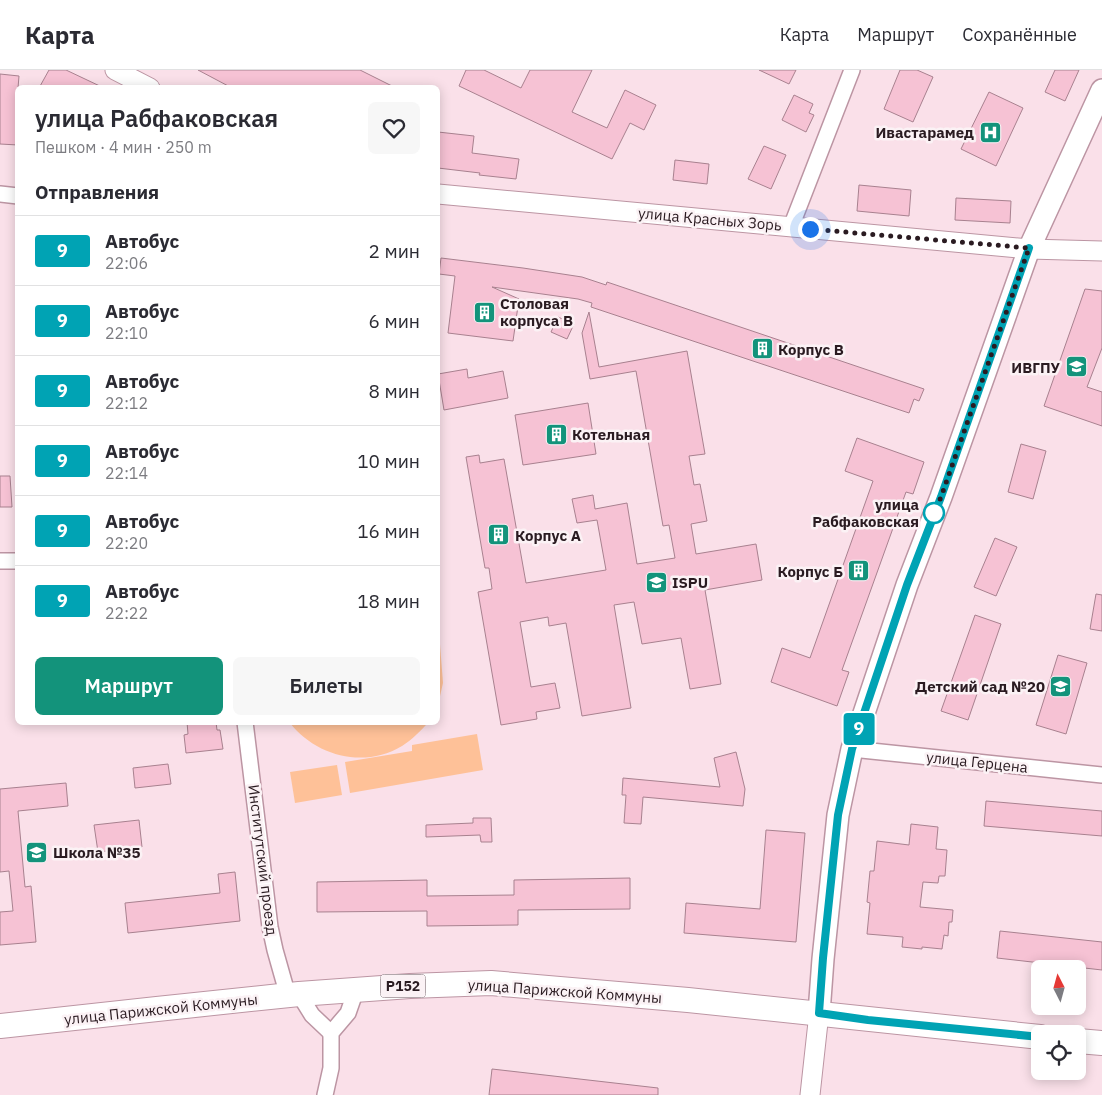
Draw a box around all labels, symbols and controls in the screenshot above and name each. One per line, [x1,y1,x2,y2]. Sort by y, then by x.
text: Карта [25,19,95,51]
text: Карта [780,23,829,46]
text: Маршрут [857,23,934,46]
text: Сохранённые [962,23,1077,46]
text: улица Рабфаковская [35,102,278,134]
button: heart [368,102,420,154]
hospital icon: Ивастарамед [978,120,1002,144]
place label: Ивастарамед [875,123,974,142]
text: Пешком · 4 мин · 250 m [35,137,212,157]
text: Отправления [35,180,159,204]
street label: улица Красных Зорь [637,203,783,235]
your location [798,217,823,242]
text: Автобус [105,229,179,253]
text: 9 [57,239,68,262]
text: 2 мин [369,239,420,263]
text: 22:06 [105,253,148,273]
place label: Столовая корпуса В [500,294,573,330]
text: Автобус [105,299,179,323]
building icon: Столовая корпуса В [472,300,496,324]
text: 9 [57,309,68,332]
text: 6 мин [369,309,420,333]
text: 22:10 [105,323,148,343]
building icon: Корпус В [750,337,774,361]
place label: Корпус В [778,340,844,359]
school or university icon: ИВГПУ [1064,355,1088,379]
place label: ИВГПУ [1011,358,1061,377]
text: Автобус [105,369,179,393]
text: 9 [57,379,68,402]
text: 8 мин [369,379,420,403]
text: 22:12 [105,393,148,413]
building icon: Котельная [544,422,568,446]
place label: Котельная [572,425,650,444]
text: Автобус [105,439,179,463]
text: 9 [57,449,68,472]
text: 10 мин [357,449,420,473]
text: 22:14 [105,463,148,483]
place label: улица Рабфаковская [812,495,919,531]
marker: улица Рабфаковская [923,502,945,524]
text: Автобус [105,509,179,533]
text: 9 [57,519,68,542]
text: 16 мин [357,519,420,543]
building icon: Корпус А [487,523,511,547]
place label: Корпус А [515,526,581,545]
text: 22:20 [105,533,148,553]
building icon: Корпус Б [847,559,871,583]
place label: Корпус Б [777,562,843,581]
school or university icon: ISPU [644,570,668,594]
place label: ISPU [672,573,708,592]
text: Автобус [105,579,179,603]
text: 9 [57,589,68,612]
text: 18 мин [357,589,420,613]
text: 22:22 [105,603,148,623]
button: Маршрут [35,657,223,715]
button: Билеты [233,657,420,715]
school or university icon: Детский сад №20 [1049,674,1073,698]
place label: Детский сад №20 [915,677,1045,696]
line badge: 9 [843,713,875,745]
text: 9 [854,717,864,740]
street label: улица Герцена [925,747,1029,777]
street label: Институтский проезд [244,783,282,937]
school or university icon: Школа №35 [25,840,49,864]
place label: Школа №35 [53,843,141,862]
north arrow [1031,960,1086,1015]
map controls [1031,960,1086,1080]
road number: Р152 [380,974,426,998]
street label: улица Парижской Коммуны [467,975,663,1007]
street label: улица Парижской Коммуны [63,989,259,1029]
button: locate [1031,1025,1086,1080]

